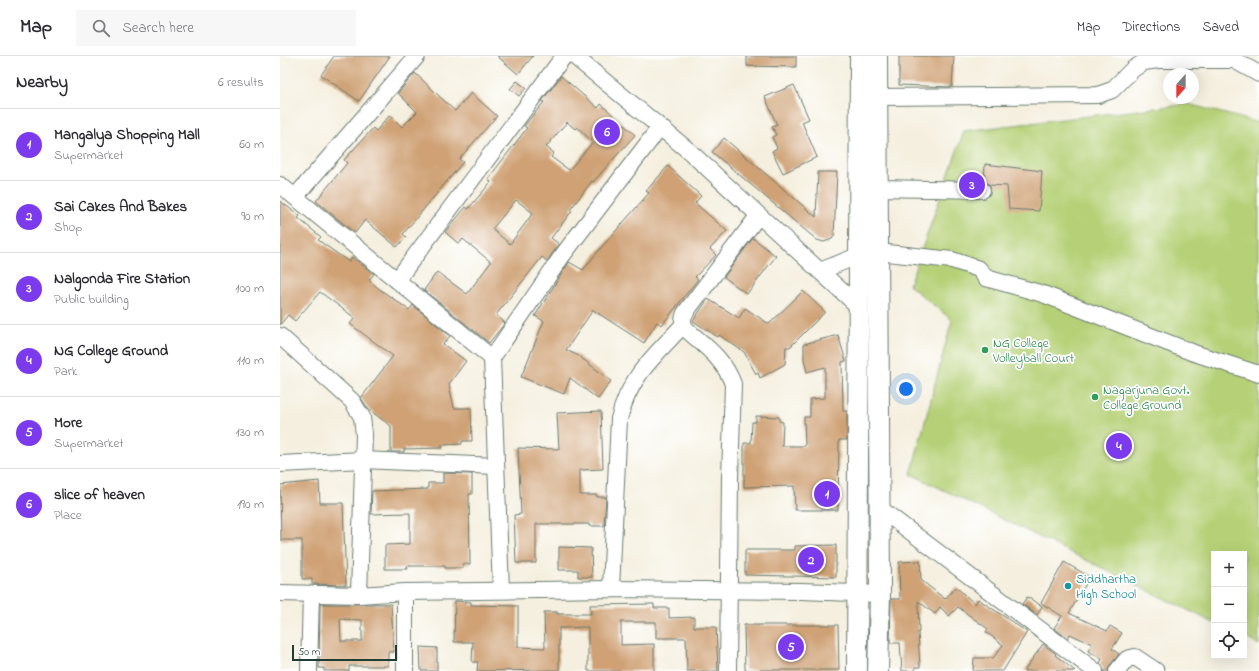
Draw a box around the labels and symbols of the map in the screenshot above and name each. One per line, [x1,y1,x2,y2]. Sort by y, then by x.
north arrow [1163,68,1199,104]
pin: 6 [594,117,620,147]
pin: 3 [959,170,985,200]
place label: NG College Volleyball Court [992,334,1075,369]
marker: NG College Volleyball Court [980,345,990,355]
your location [896,379,916,399]
place label: Nagarjuna Govt. College Ground [1103,381,1190,416]
marker: Nagarjuna Govt. College Ground [1090,392,1100,402]
pin: 4 [1106,431,1132,461]
pin: 1 [814,479,840,509]
pin: 2 [798,545,824,575]
place label: Siddhartha High School [1076,570,1136,605]
marker: Siddhartha High School [1063,581,1073,591]
pin: 5 [778,632,804,662]
scale bar [292,643,397,662]

